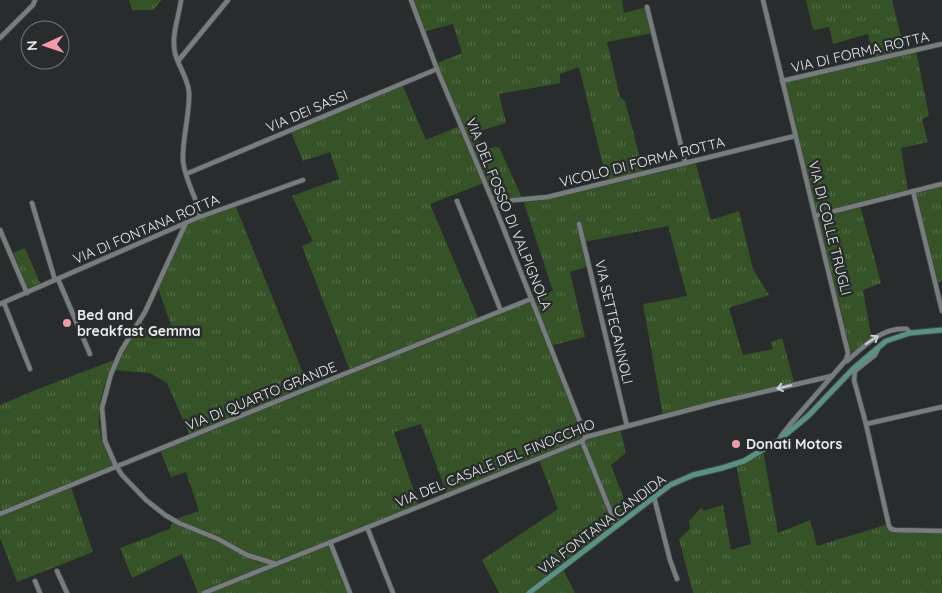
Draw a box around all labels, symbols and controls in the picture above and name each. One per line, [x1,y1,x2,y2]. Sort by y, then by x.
north arrow [20,20,70,70]
street label: VIA DI FORMA ROTTA [789,27,931,77]
text: N [23,40,41,51]
street label: VIA DEI SASSI [263,86,351,136]
street label: VIA DEL FOSSO DI VALPIGNOLA [462,115,556,313]
street label: VICOLO DI FORMA ROTTA [558,133,726,191]
street label: VIA DI COLLE TRUGLI [805,159,855,297]
street label: VIA DI FONTANA ROTTA [70,190,222,268]
street label: VIA SETTECANNOLI [591,258,637,386]
place label: Bed and breakfast Gemma [77,306,201,340]
marker: Bed and breakfast Gemma [61,317,73,329]
one-way arrow [865,335,879,345]
street label: VIA DI QUARTO GRANDE [183,357,339,435]
one-way arrow [777,383,793,392]
street label: VIA DEL CASALE DEL FINOCCHIO [393,415,598,511]
place label: Donati Motors [746,435,843,453]
marker: Donati Motors [730,438,742,450]
street label: VIA FONTANA CANDIDA [535,470,669,578]

